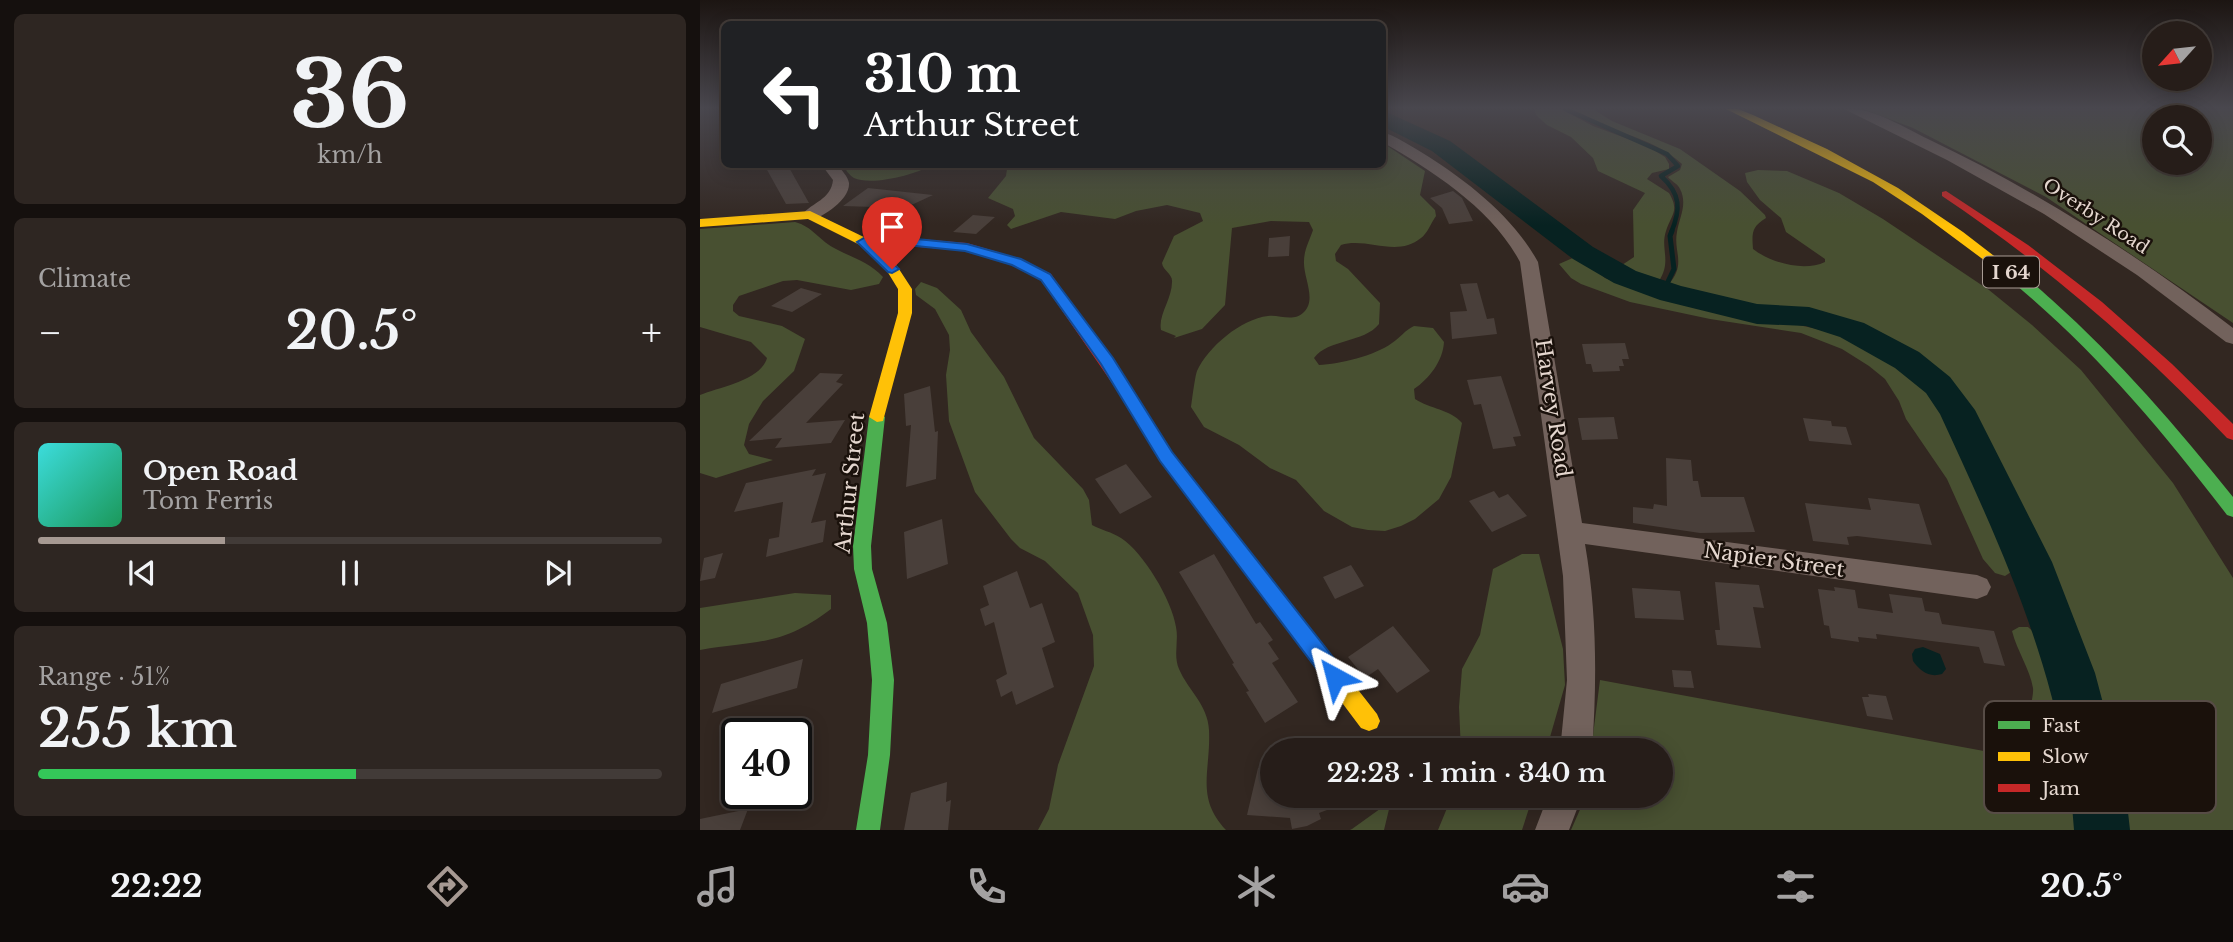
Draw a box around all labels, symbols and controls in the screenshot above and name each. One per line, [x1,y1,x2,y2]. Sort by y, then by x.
north arrow [2142,21,2212,91]
map controls [2142,21,2212,175]
text: 36 [290,39,410,152]
text: 310 m [864,44,1021,105]
icon: left [749,49,840,140]
text: Arthur Street [864,105,1079,145]
button: search [2142,105,2212,175]
text: km/h [317,141,383,169]
street label: Overby Road [2039,174,2153,258]
pin [862,197,922,269]
icon: arrive [873,208,911,246]
road number: I 64 [1983,256,2039,288]
text: Climate [38,265,131,293]
text: 20.5° [285,299,418,363]
text: − [38,309,62,356]
text: + [641,309,662,356]
street label: Harvey Road [1529,337,1577,479]
street label: Arthur Street [830,411,870,556]
text: Open Road [143,455,298,487]
text: Tom Ferris [143,487,273,515]
street label: Napier Street [1702,537,1846,583]
icon: previous [123,554,161,592]
icon: pause [331,554,369,592]
icon: next [539,554,577,592]
position arrow [1298,640,1372,714]
text: Range · 51% [38,663,170,691]
text: 255 km [38,697,237,761]
legend [1984,701,2216,813]
text: Fast [2042,714,2081,737]
speed limit sign: 40 [721,718,812,809]
text: Slow [2042,745,2089,768]
text: 22:23 · 1 min · 340 m [1327,757,1606,789]
text: Jam [2039,777,2080,800]
icon: directions [423,862,472,911]
icon: music [693,862,742,911]
icon: phone [962,862,1011,911]
icon: climate [1232,862,1281,911]
icon: car [1501,862,1550,911]
icon: filters [1771,862,1820,911]
text: 22:22 [110,866,203,906]
text: 20.5° [2040,866,2123,906]

